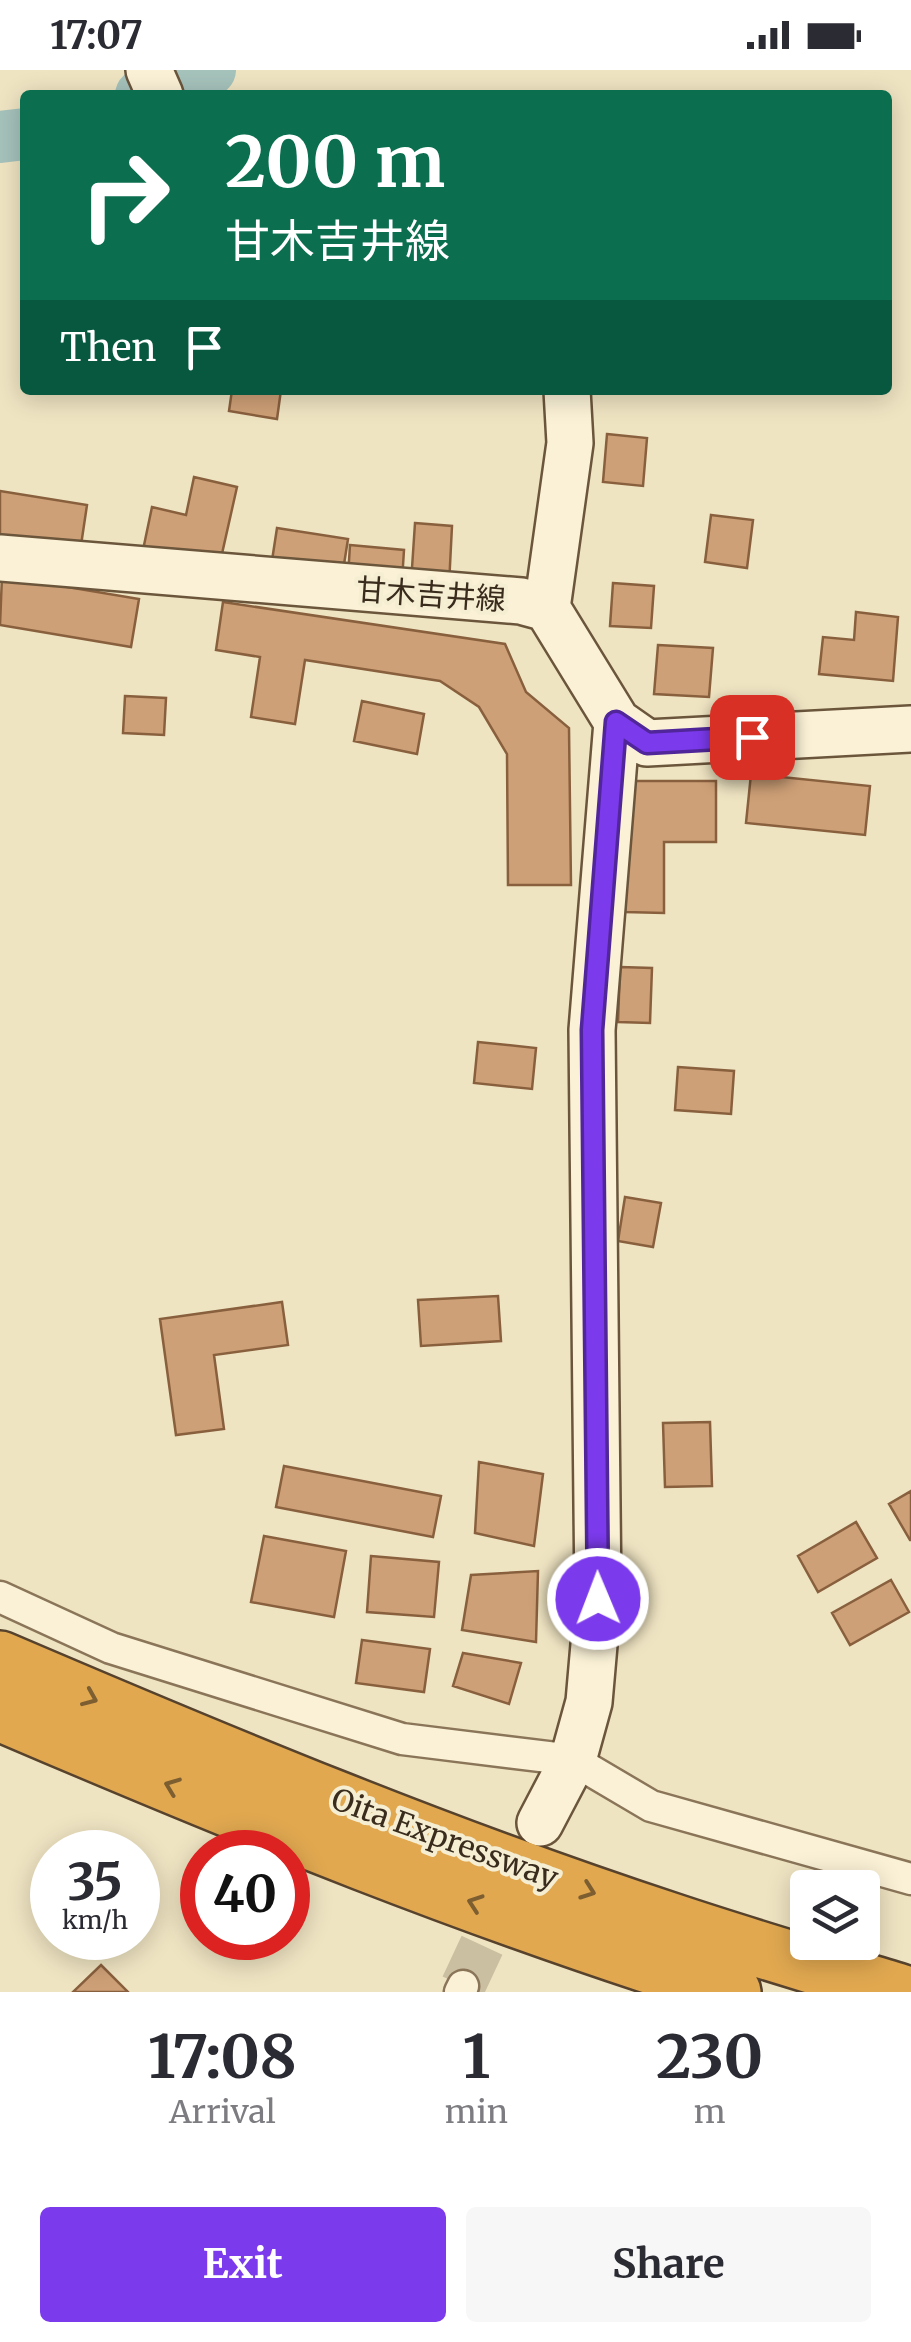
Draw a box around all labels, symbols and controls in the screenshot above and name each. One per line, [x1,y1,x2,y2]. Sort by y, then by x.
text: 17:07 [50,12,143,59]
text: 200 m [225,118,445,206]
icon: right [60,130,190,260]
text: 甘木吉井線 [225,213,450,269]
icon: arrive [177,320,232,375]
text: Then [60,324,157,371]
street label: 甘木吉井線 [355,570,507,618]
pin [710,695,795,780]
icon: arrive [725,710,780,765]
position arrow [546,1547,650,1651]
one-way arrow [80,1686,98,1706]
one-way arrow [165,1777,182,1798]
street label: Oita Expressway [327,1779,564,1897]
speed limit sign: 40 [180,1830,310,1960]
text: 35 [67,1851,123,1914]
map controls [790,1870,880,1960]
button: layers [790,1870,880,1960]
one-way arrow [579,1880,596,1900]
one-way arrow [468,1894,485,1915]
text: km/h [62,1904,128,1936]
text: 17:08 [148,2019,297,2094]
text: 1 [462,2019,490,2094]
text: 230 [656,2019,763,2094]
text: Arrival [169,2092,276,2132]
text: min [445,2092,508,2132]
text: m [694,2092,725,2132]
button: Exit [40,2207,446,2322]
button: Share [466,2207,871,2322]

